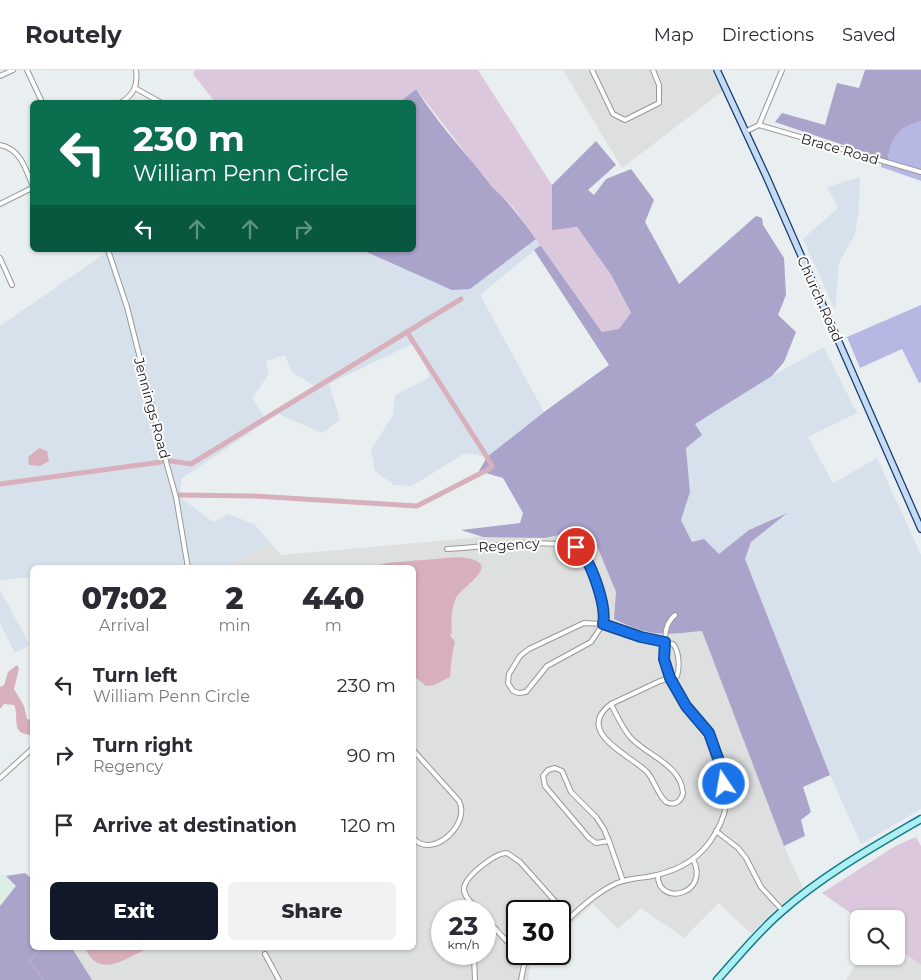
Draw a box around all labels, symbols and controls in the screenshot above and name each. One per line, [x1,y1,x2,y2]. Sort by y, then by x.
text: Routely [25,20,122,49]
text: Map [654,24,694,46]
text: Directions [722,24,814,46]
text: Saved [842,24,896,46]
text: 230 m [133,117,245,160]
icon: left [50,120,115,185]
street label: Brace Road [799,129,881,169]
text: William Penn Circle [133,160,349,187]
icon: left [130,215,158,243]
icon: ahead [183,215,211,243]
icon: ahead [236,215,264,243]
icon: right [289,215,317,243]
street label: Church Road [793,253,847,345]
street label: Jennings Road [130,354,174,461]
pin [555,526,597,568]
icon: arrive [562,533,590,561]
street label: Regency [478,534,541,556]
text: 07:02 [81,580,167,617]
text: 2 [226,580,244,617]
text: 440 [302,580,365,617]
text: Arrival [99,616,149,635]
text: min [218,616,251,635]
text: m [325,616,342,635]
text: Turn left [93,664,178,687]
icon: left [50,671,78,699]
text: 230 m [337,674,396,697]
text: William Penn Circle [93,687,250,706]
text: Turn right [93,734,193,757]
icon: right [50,741,78,769]
text: 90 m [347,744,396,767]
text: Regency [93,757,163,776]
position arrow [697,757,749,809]
icon: arrive [50,811,78,839]
text: Arrive at destination [93,814,297,837]
text: 120 m [341,814,396,837]
button: Exit [50,882,218,940]
button: Share [228,882,396,940]
speed limit sign: 30 [506,900,571,965]
map controls [850,910,905,965]
button: search [850,910,905,965]
text: 23 [449,911,478,941]
text: km/h [447,937,480,952]

